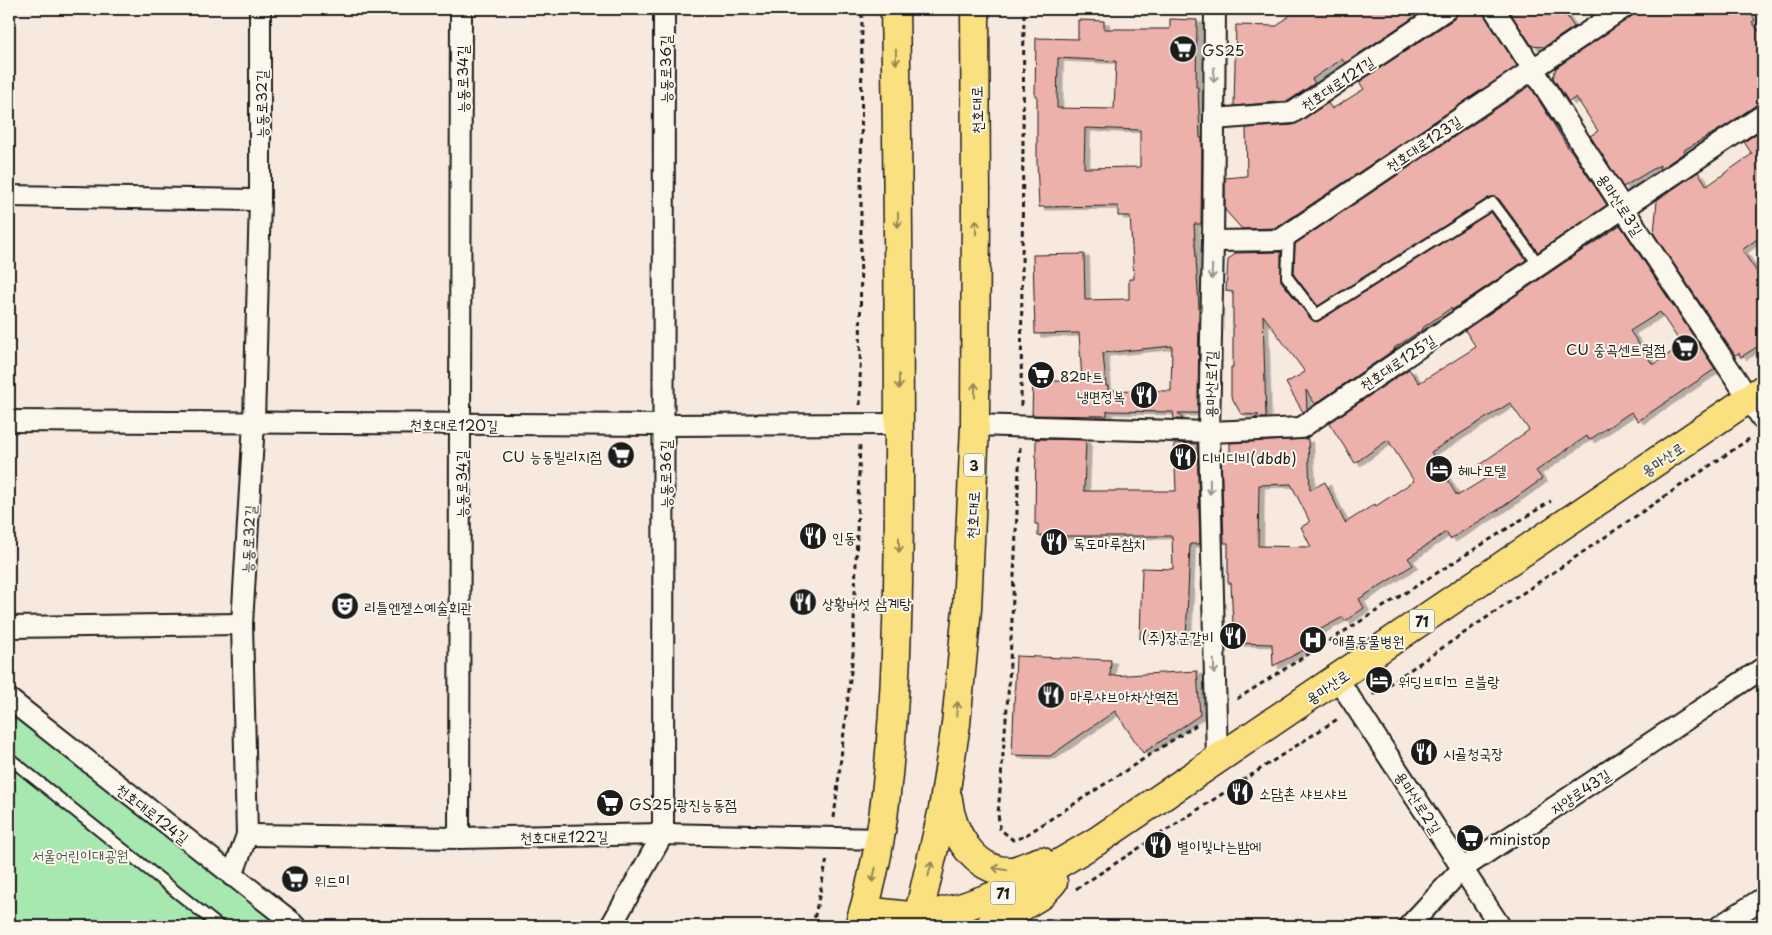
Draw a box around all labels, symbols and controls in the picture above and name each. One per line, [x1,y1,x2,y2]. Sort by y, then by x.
supermarket icon: GS25 [1168,34,1198,64]
street label: 능동로36길 [653,35,676,103]
place label: GS25 [1202,38,1244,61]
street label: 능동로34길 [450,45,473,113]
one-way arrow [891,49,901,65]
street label: 천호대로121길 [1296,50,1378,116]
one-way arrow [1209,66,1219,83]
street label: 능동로32길 [249,70,272,138]
street label: 천호대로 [964,86,988,134]
street label: 천호대로123길 [1380,109,1466,177]
street label: 용마산로3길 [1592,168,1650,240]
one-way arrow [893,212,903,228]
one-way arrow [971,220,981,236]
one-way arrow [1208,264,1217,280]
street label: 천호대로125길 [1354,328,1440,396]
supermarket icon: CU 중곡센트럴점 [1670,333,1700,363]
place label: CU 중곡센트럴점 [1566,337,1666,360]
street label: 용마산로1길 [1198,350,1222,418]
supermarket icon: 82마트 [1026,360,1056,390]
place label: 82마트 [1060,364,1104,387]
one-way arrow [894,374,904,390]
restaurant icon: 냉면정복 [1129,380,1159,410]
one-way arrow [970,382,980,398]
place label: 냉면정복 [1077,384,1125,407]
street label: 천호대로120길 [410,412,498,436]
street label: 용마산로 [1636,435,1688,481]
supermarket icon: CU 능동빌리지점 [606,440,636,470]
street label: 능동로36길 [653,440,676,508]
restaurant icon: 디비디비(dbdb) [1168,442,1198,472]
place label: CU 능동빌리지점 [502,444,602,467]
place label: 디비디비(dbdb) [1202,446,1297,469]
street label: 능동로34길 [449,450,472,518]
road number: 3 [964,454,984,476]
hotel icon: 헤나모텔 [1424,454,1454,484]
place label: 헤나모텔 [1458,458,1506,481]
one-way arrow [1205,479,1215,495]
street label: 천호대로 [959,490,985,540]
street label: 능동로32길 [234,504,260,574]
restaurant icon: 인동 [798,521,828,551]
place label: 인동 [832,525,856,548]
restaurant icon: 독도마루참치 [1039,527,1069,557]
place label: 독도마루참치 [1073,531,1145,554]
one-way arrow [894,536,904,553]
restaurant icon: 상황버섯 삼계탕 [788,587,818,617]
theatre icon: 리틀엔젤스예술회관 [330,591,360,621]
place label: 상황버섯 삼계탕 [822,591,912,614]
place label: 리틀엔젤스예술회관 [364,595,473,618]
road number: 71 [1410,610,1434,632]
restaurant icon: (주)장군갈비 [1218,621,1248,651]
place label: (주)장군갈비 [1142,625,1214,648]
hospital icon: 애플동물병원 [1298,625,1328,655]
place label: 애플동물병원 [1332,629,1404,652]
one-way arrow [1209,659,1219,675]
street label: 용마산로 [1301,663,1353,709]
hotel icon: 워딩브띠끄 르블랑 [1364,665,1394,695]
place label: 워딩브띠끄 르블랑 [1398,669,1500,692]
restaurant icon: 마루샤브아차산역점 [1036,680,1066,710]
place label: 마루샤브아차산역점 [1070,684,1179,707]
one-way arrow [953,702,962,718]
restaurant icon: 시골청국장 [1409,737,1439,767]
place label: 시골청국장 [1443,741,1503,764]
street label: 자양로43길 [1546,763,1614,819]
street label: 용마산로2길 [1390,766,1448,838]
street label: 천호대로124길 [112,777,194,849]
restaurant icon: 소담촌 샤브샤브 [1225,777,1255,807]
place label: 소담촌 샤브샤브 [1259,781,1348,804]
supermarket icon: GS25 광진능동점 [595,788,625,818]
place label: GS25 광진능동점 [629,792,737,815]
supermarket icon: ministop [1455,823,1485,853]
street label: 천호대로122길 [520,824,608,848]
place label: ministop [1489,827,1550,850]
restaurant icon: 별이빛나는밤에 [1143,830,1173,860]
place label: 별이빛나는밤에 [1177,834,1262,857]
park label: 서울어린이대공원 [32,843,128,866]
one-way arrow [926,862,935,878]
supermarket icon: 위드미 [280,864,310,894]
one-way arrow [993,864,1009,874]
one-way arrow [869,867,878,883]
place label: 위드미 [314,868,350,891]
road number: 71 [990,881,1016,904]

